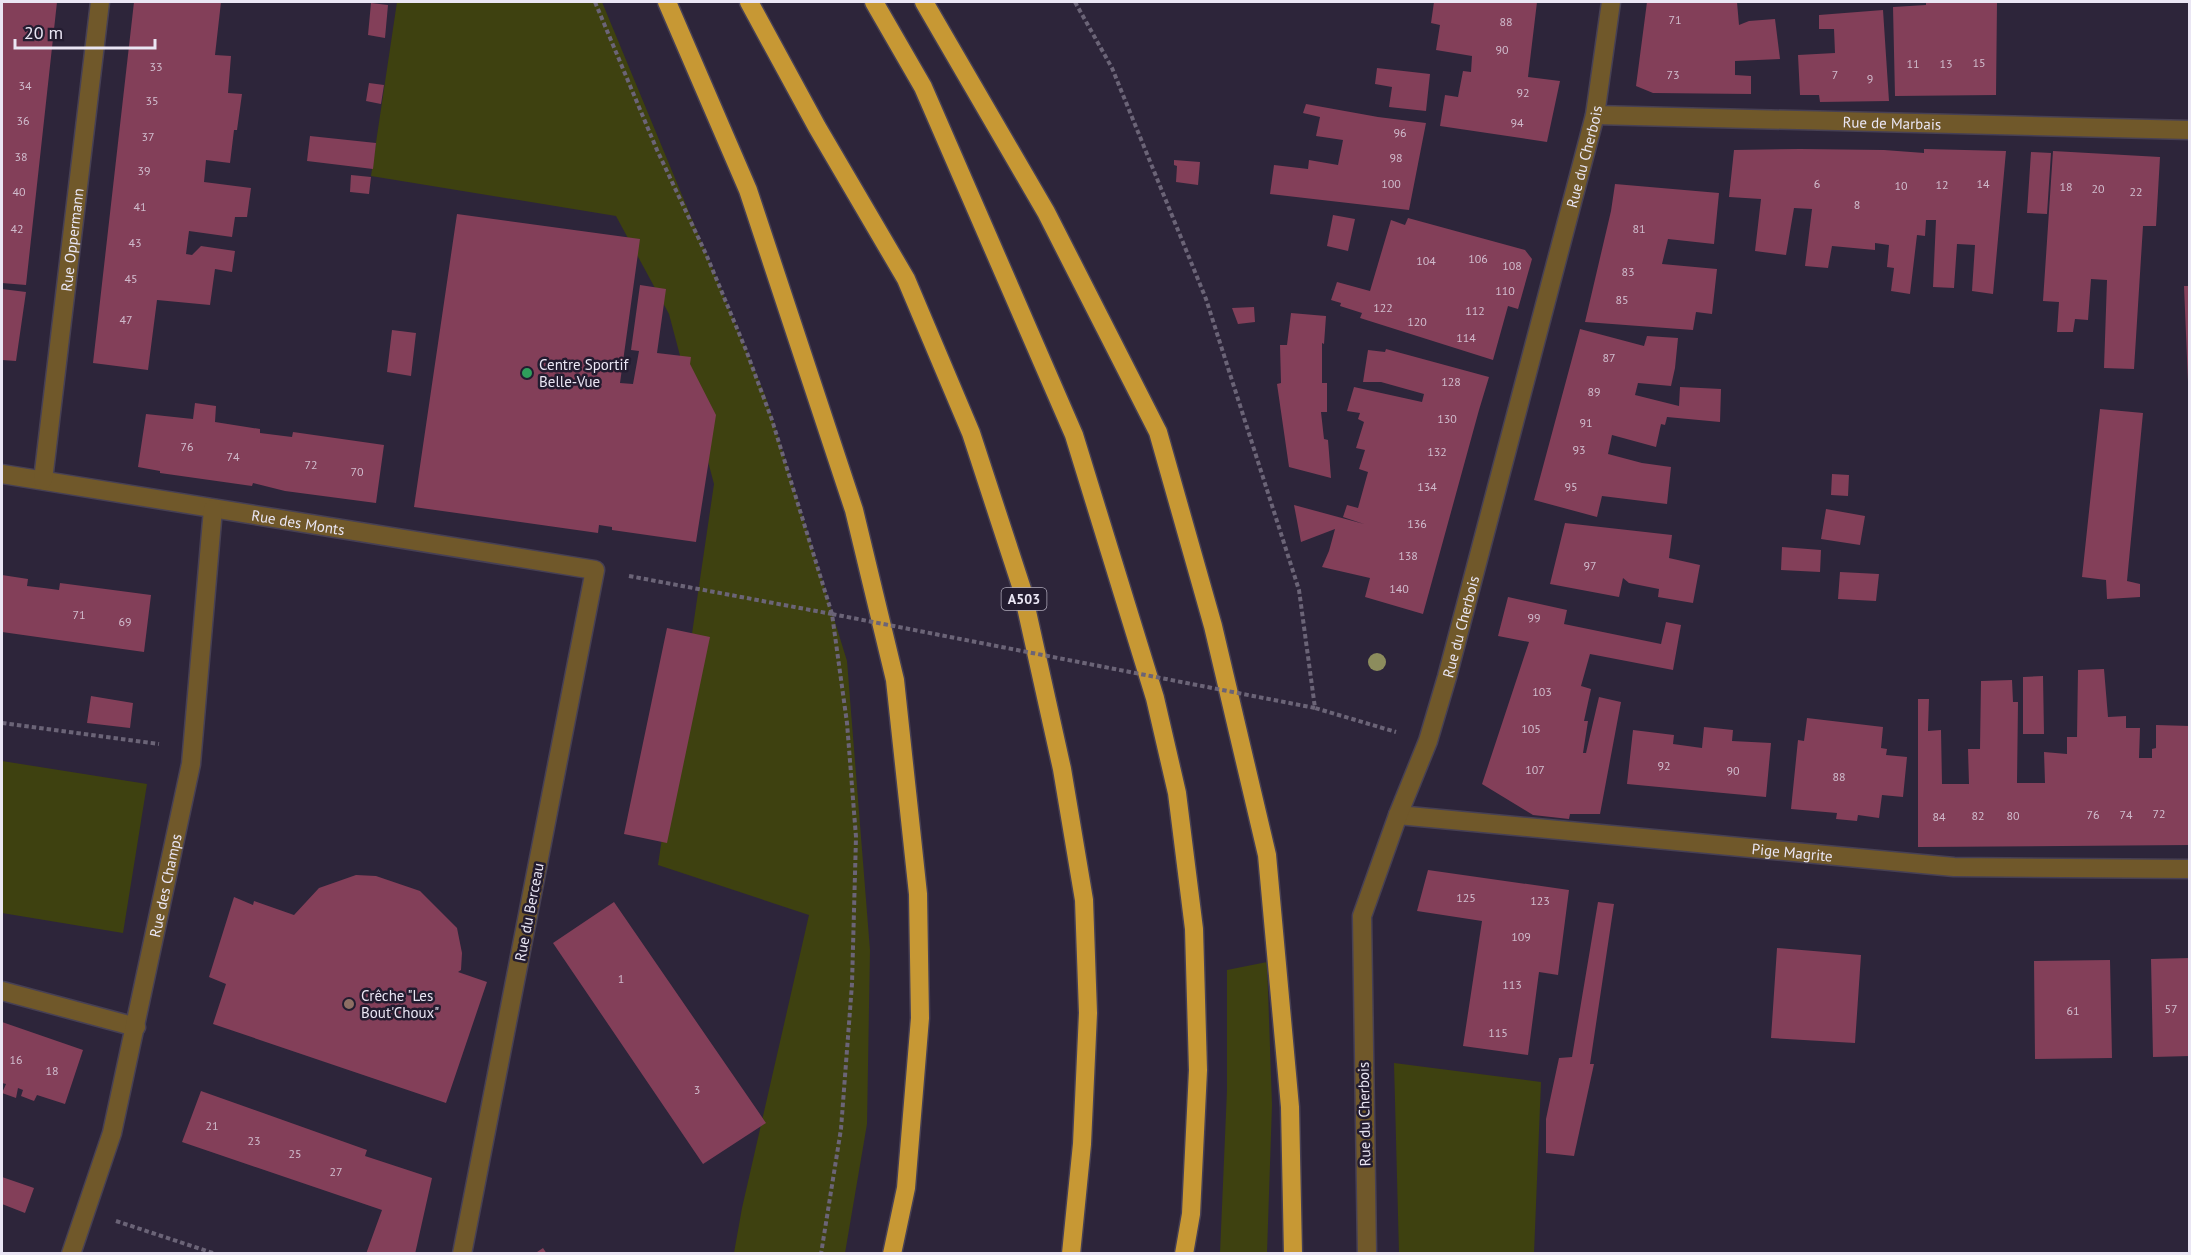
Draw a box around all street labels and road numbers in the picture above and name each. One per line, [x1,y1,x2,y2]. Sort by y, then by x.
street label: Rue du Cherbois [1562,104,1606,210]
street label: Rue de Marbais [1842,112,1941,133]
street label: Rue Oppermann [56,187,87,292]
street label: Rue des Monts [250,505,346,539]
street label: Rue du Cherbois [1438,574,1483,680]
road number: A503 [1002,588,1046,610]
street label: Rue des Champs [145,832,185,939]
street label: Pige Magrite [1751,839,1834,865]
street label: Rue du Berceau [510,861,548,963]
street label: Rue du Cherbois [1354,1062,1374,1166]

